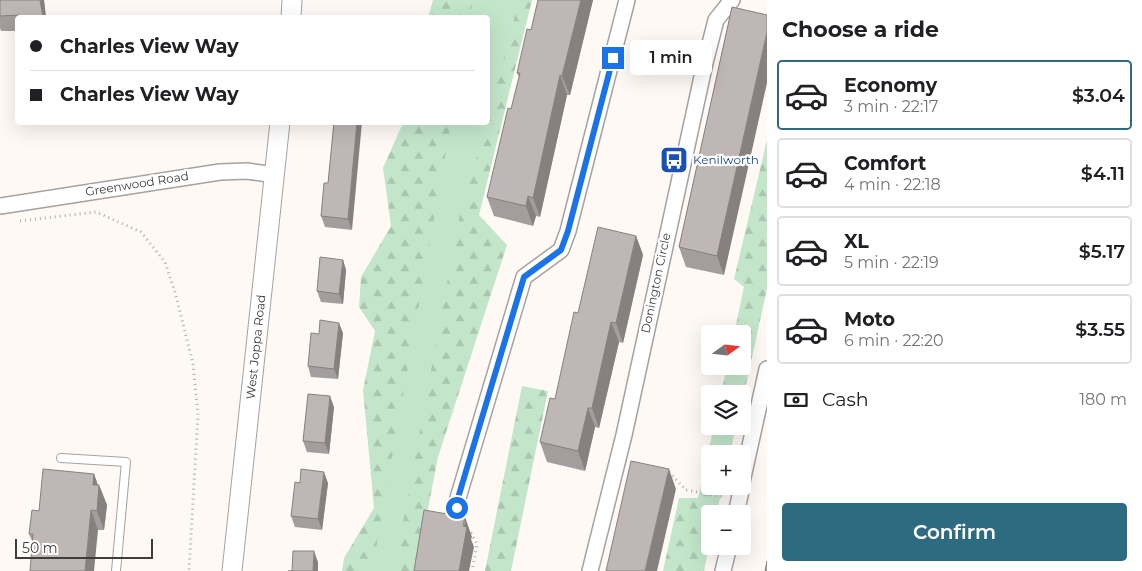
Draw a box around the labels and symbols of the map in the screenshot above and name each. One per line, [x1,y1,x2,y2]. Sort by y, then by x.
callout: 1 min [630,40,713,76]
route end [602,47,624,69]
bus stop icon: Kenilworth [659,145,689,175]
place label: Kenilworth [693,152,759,167]
street label: Greenwood Road [84,168,190,199]
street label: Donington Circle [638,231,673,334]
street label: West Joppa Road [243,294,268,400]
north arrow [701,325,751,375]
route start [446,497,468,519]
scale bar [15,536,152,559]

